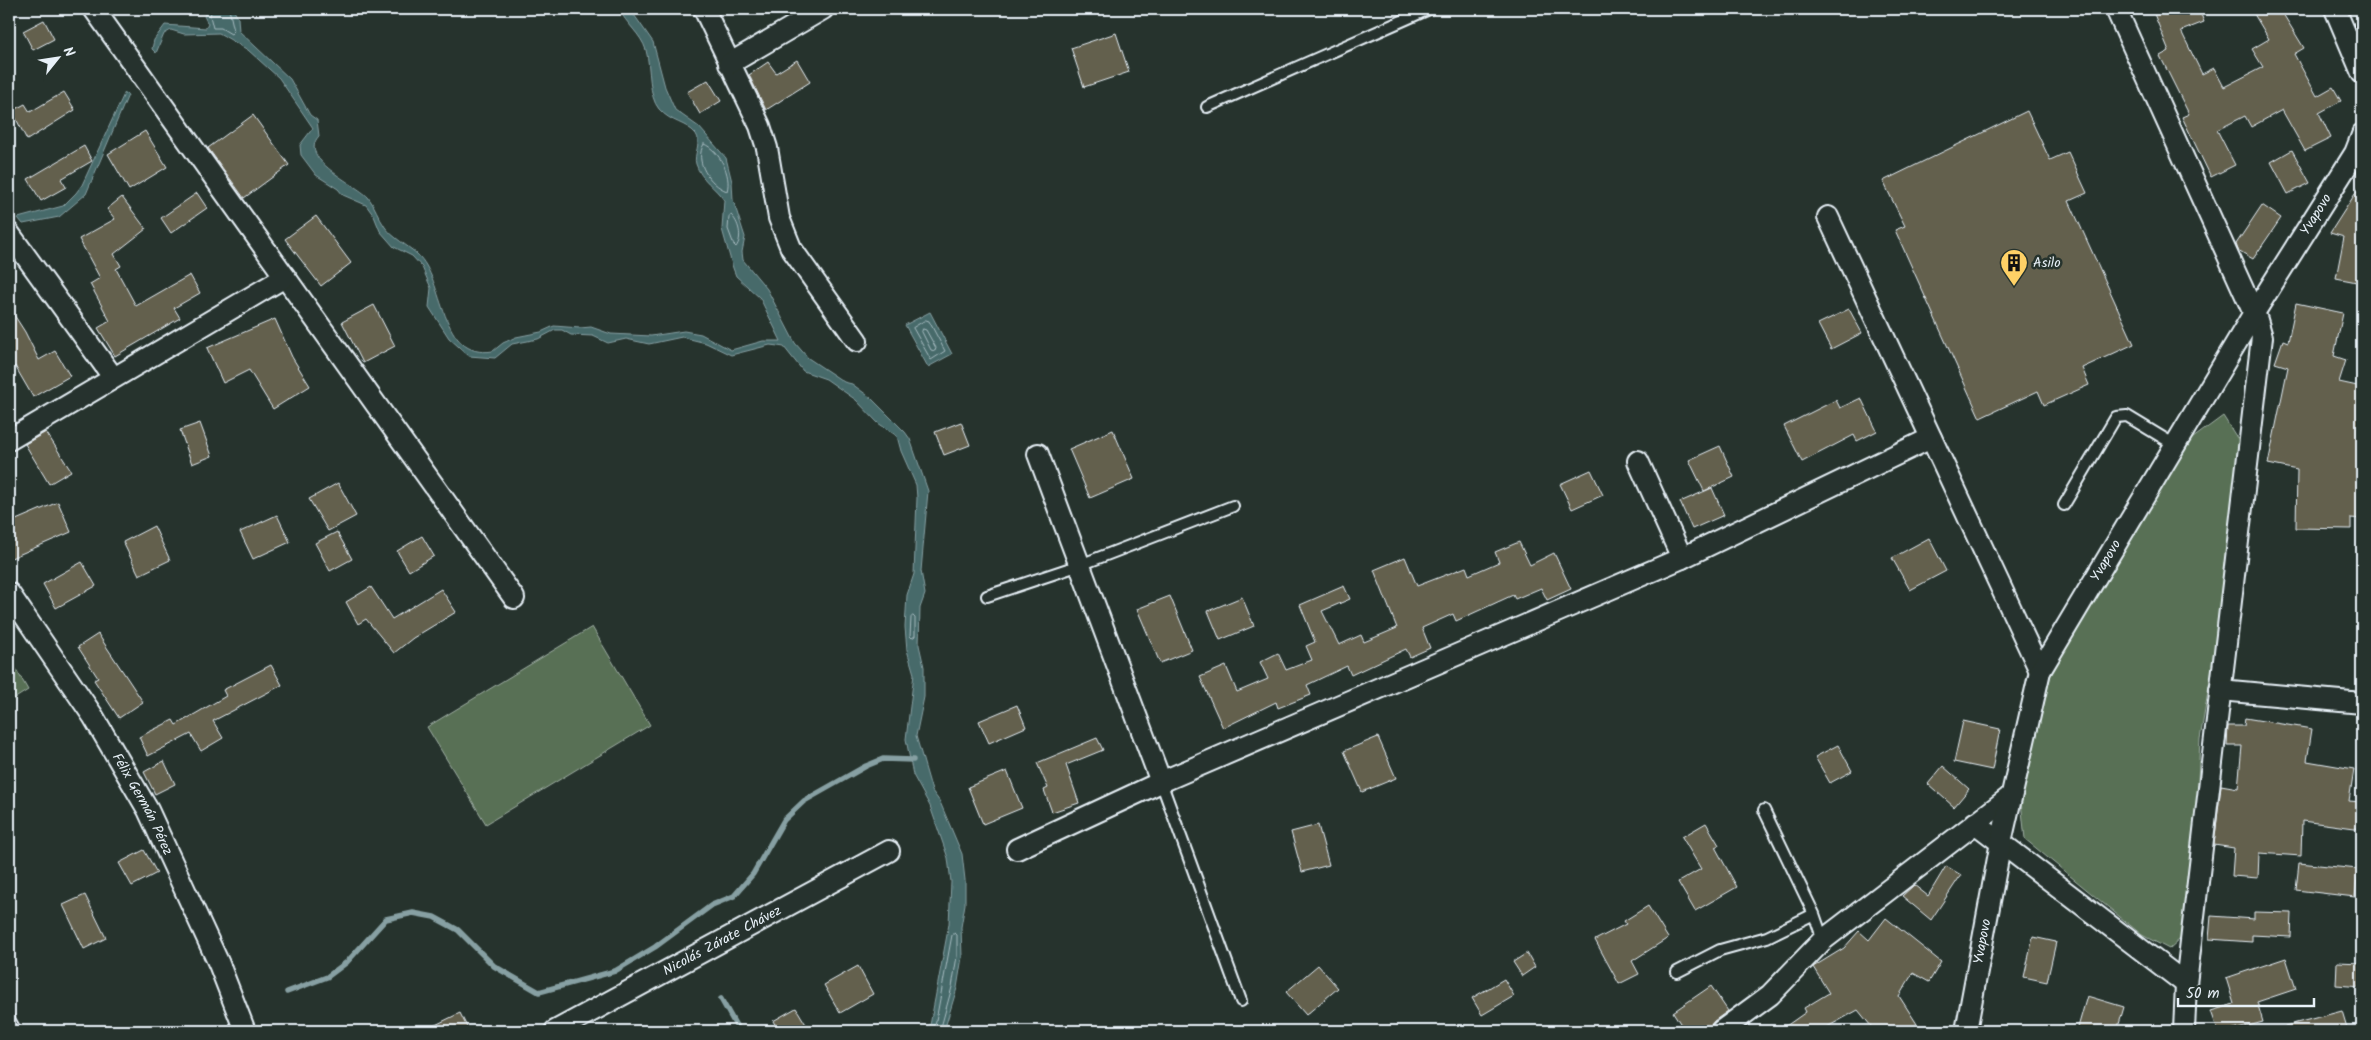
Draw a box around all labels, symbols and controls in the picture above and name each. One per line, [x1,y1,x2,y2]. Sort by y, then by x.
north arrow [32,32,82,82]
text: N [57,43,80,61]
street label: Yvapovo [2295,189,2338,240]
building icon: Asilo [1999,248,2029,287]
place label: Asilo [2033,252,2061,274]
street label: Yvapovo [2085,535,2127,586]
street label: Félix Germán Pérez [106,749,178,859]
street label: Nicolás Zárate Chávez [659,900,786,982]
street label: Yvapovo [1968,917,1998,966]
scale bar [2178,975,2315,1007]
text: 50 m [2186,982,2220,1006]

